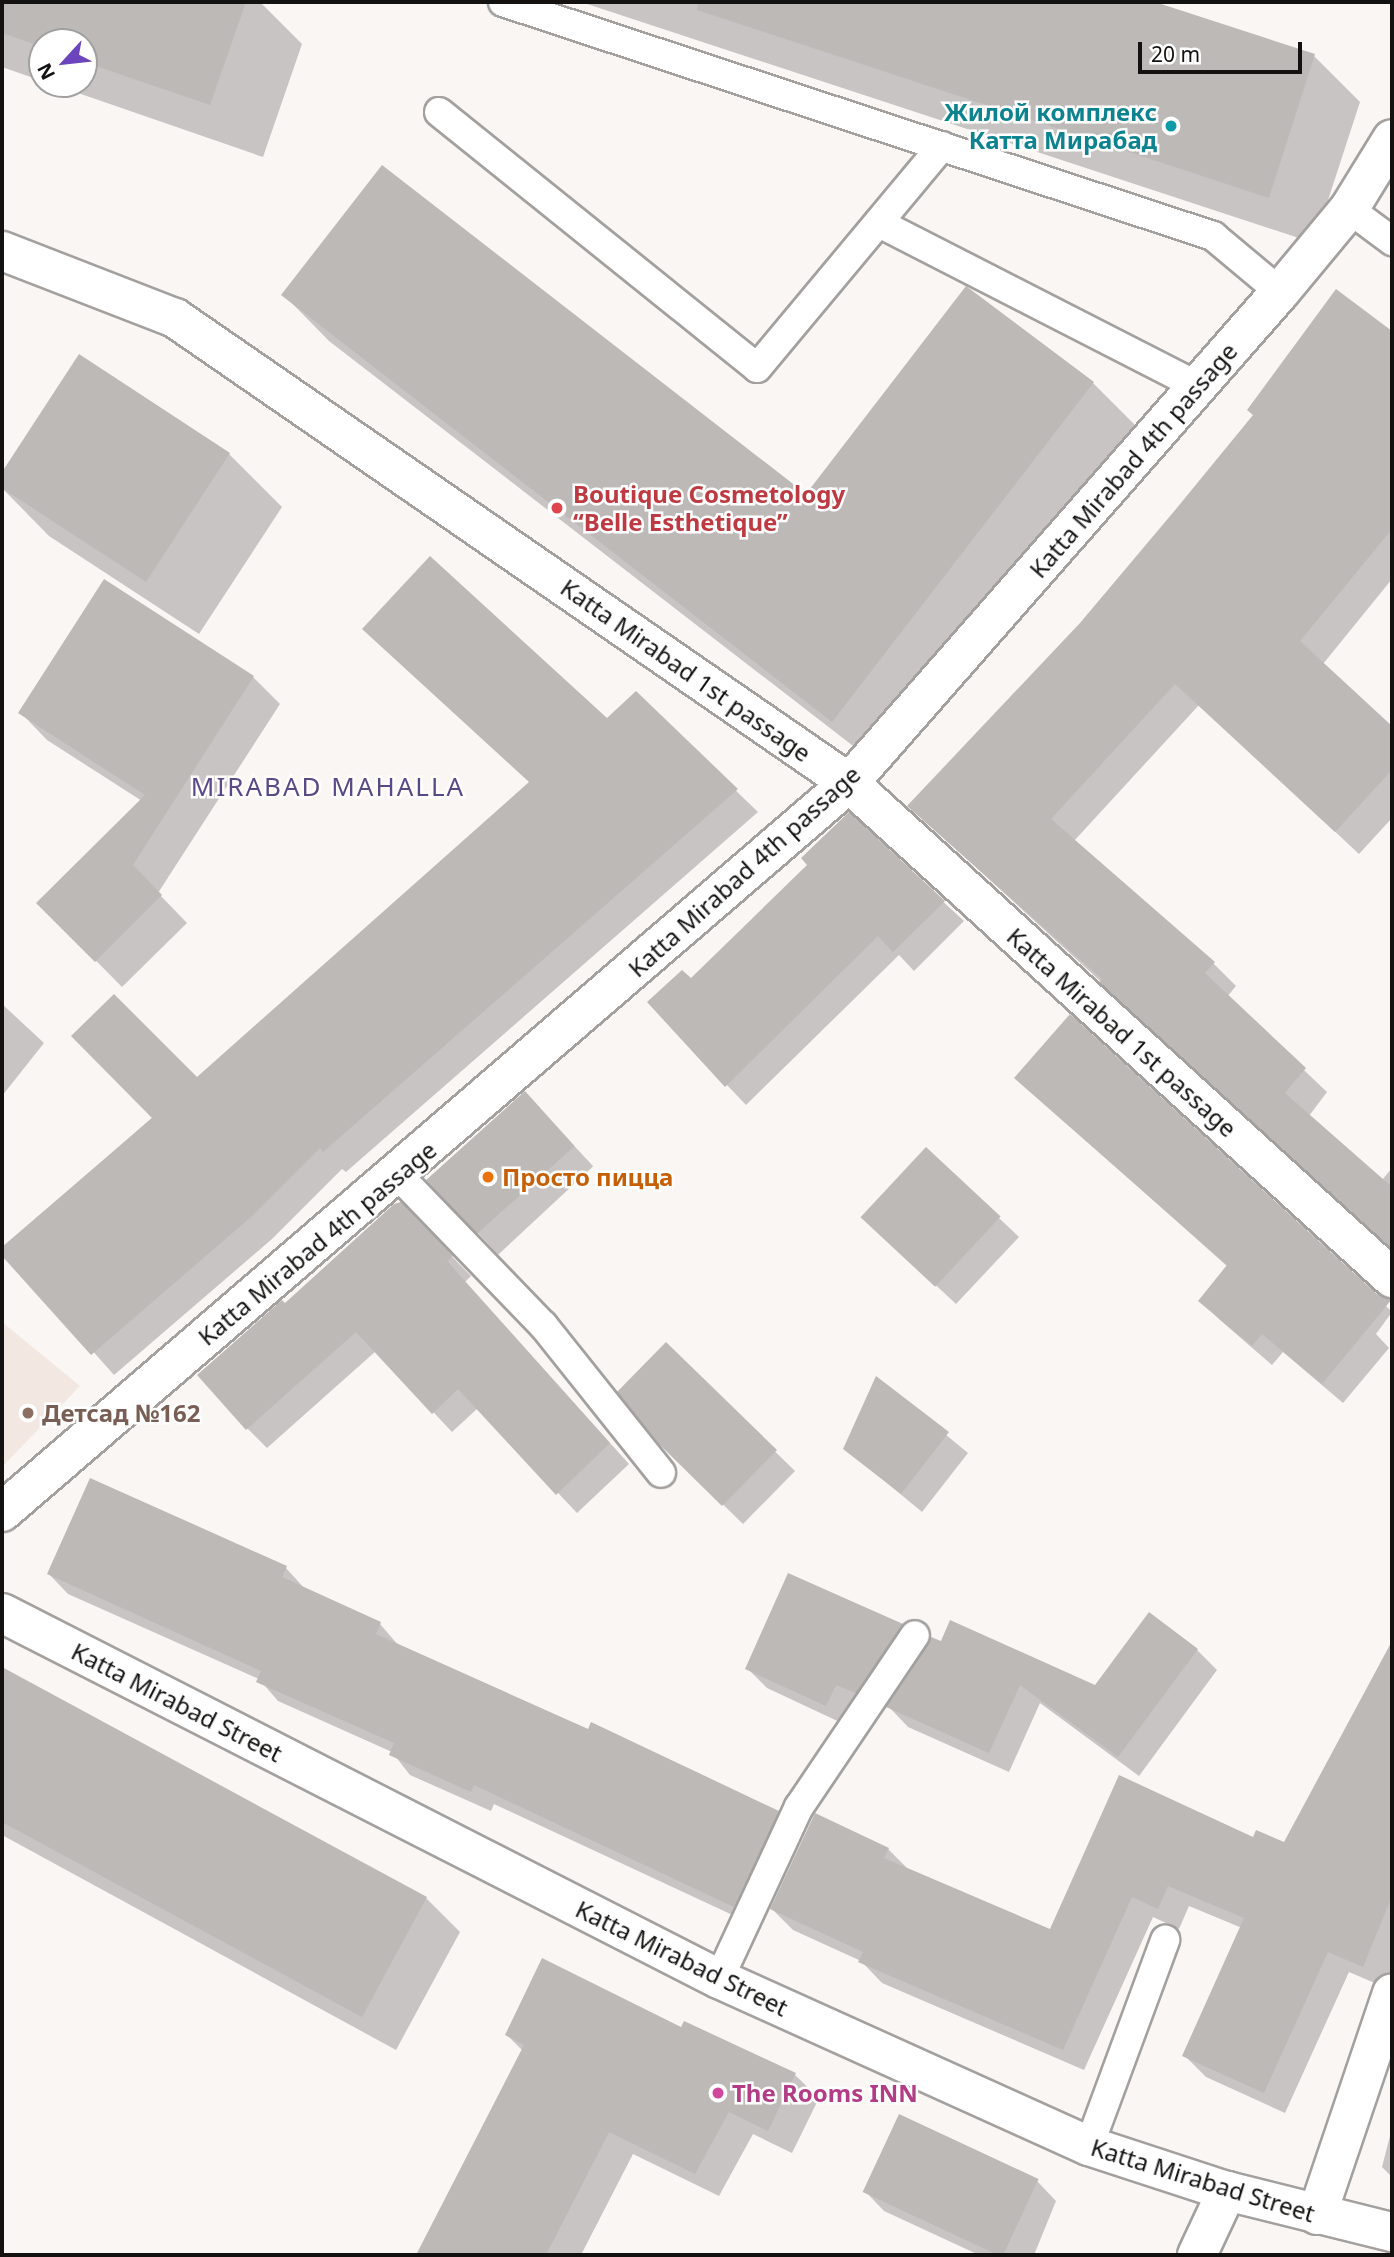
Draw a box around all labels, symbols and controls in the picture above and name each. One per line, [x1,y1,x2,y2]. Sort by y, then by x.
north arrow [28,28,98,98]
scale bar [1142,28,1306,72]
text: 20 m [1151,40,1200,68]
text: N [31,59,61,84]
place label: Жилой комплекс Катта Мирабад [944,98,1157,154]
marker: Жилой комплекс Катта Мирабад [1163,118,1179,134]
street label: Katta Mirabad 4th passage [1023,337,1243,583]
place label: Boutique Cosmetology “Belle Esthetique” [573,480,845,536]
marker: Boutique Cosmetology “Belle Esthetique” [547,498,567,518]
street label: Katta Mirabad 1st passage [555,573,817,767]
street label: Katta Mirabad 4th passage [622,759,866,983]
district label: MIRABAD MAHALLA [193,771,463,803]
street label: Katta Mirabad 1st passage [1001,921,1243,1143]
street label: Katta Mirabad 4th passage [192,1135,442,1351]
place label: Просто пицца [502,1163,673,1191]
marker: Просто пицца [480,1169,496,1185]
place label: Детсад №162 [42,1399,201,1427]
marker: Детсад №162 [20,1405,36,1421]
street label: Katta Mirabad Street [67,1636,287,1768]
street label: Katta Mirabad Street [571,1894,793,2022]
place label: The Rooms INN [732,2079,918,2107]
marker: The Rooms INN [710,2085,726,2101]
street label: Katta Mirabad Street [1088,2132,1318,2228]

